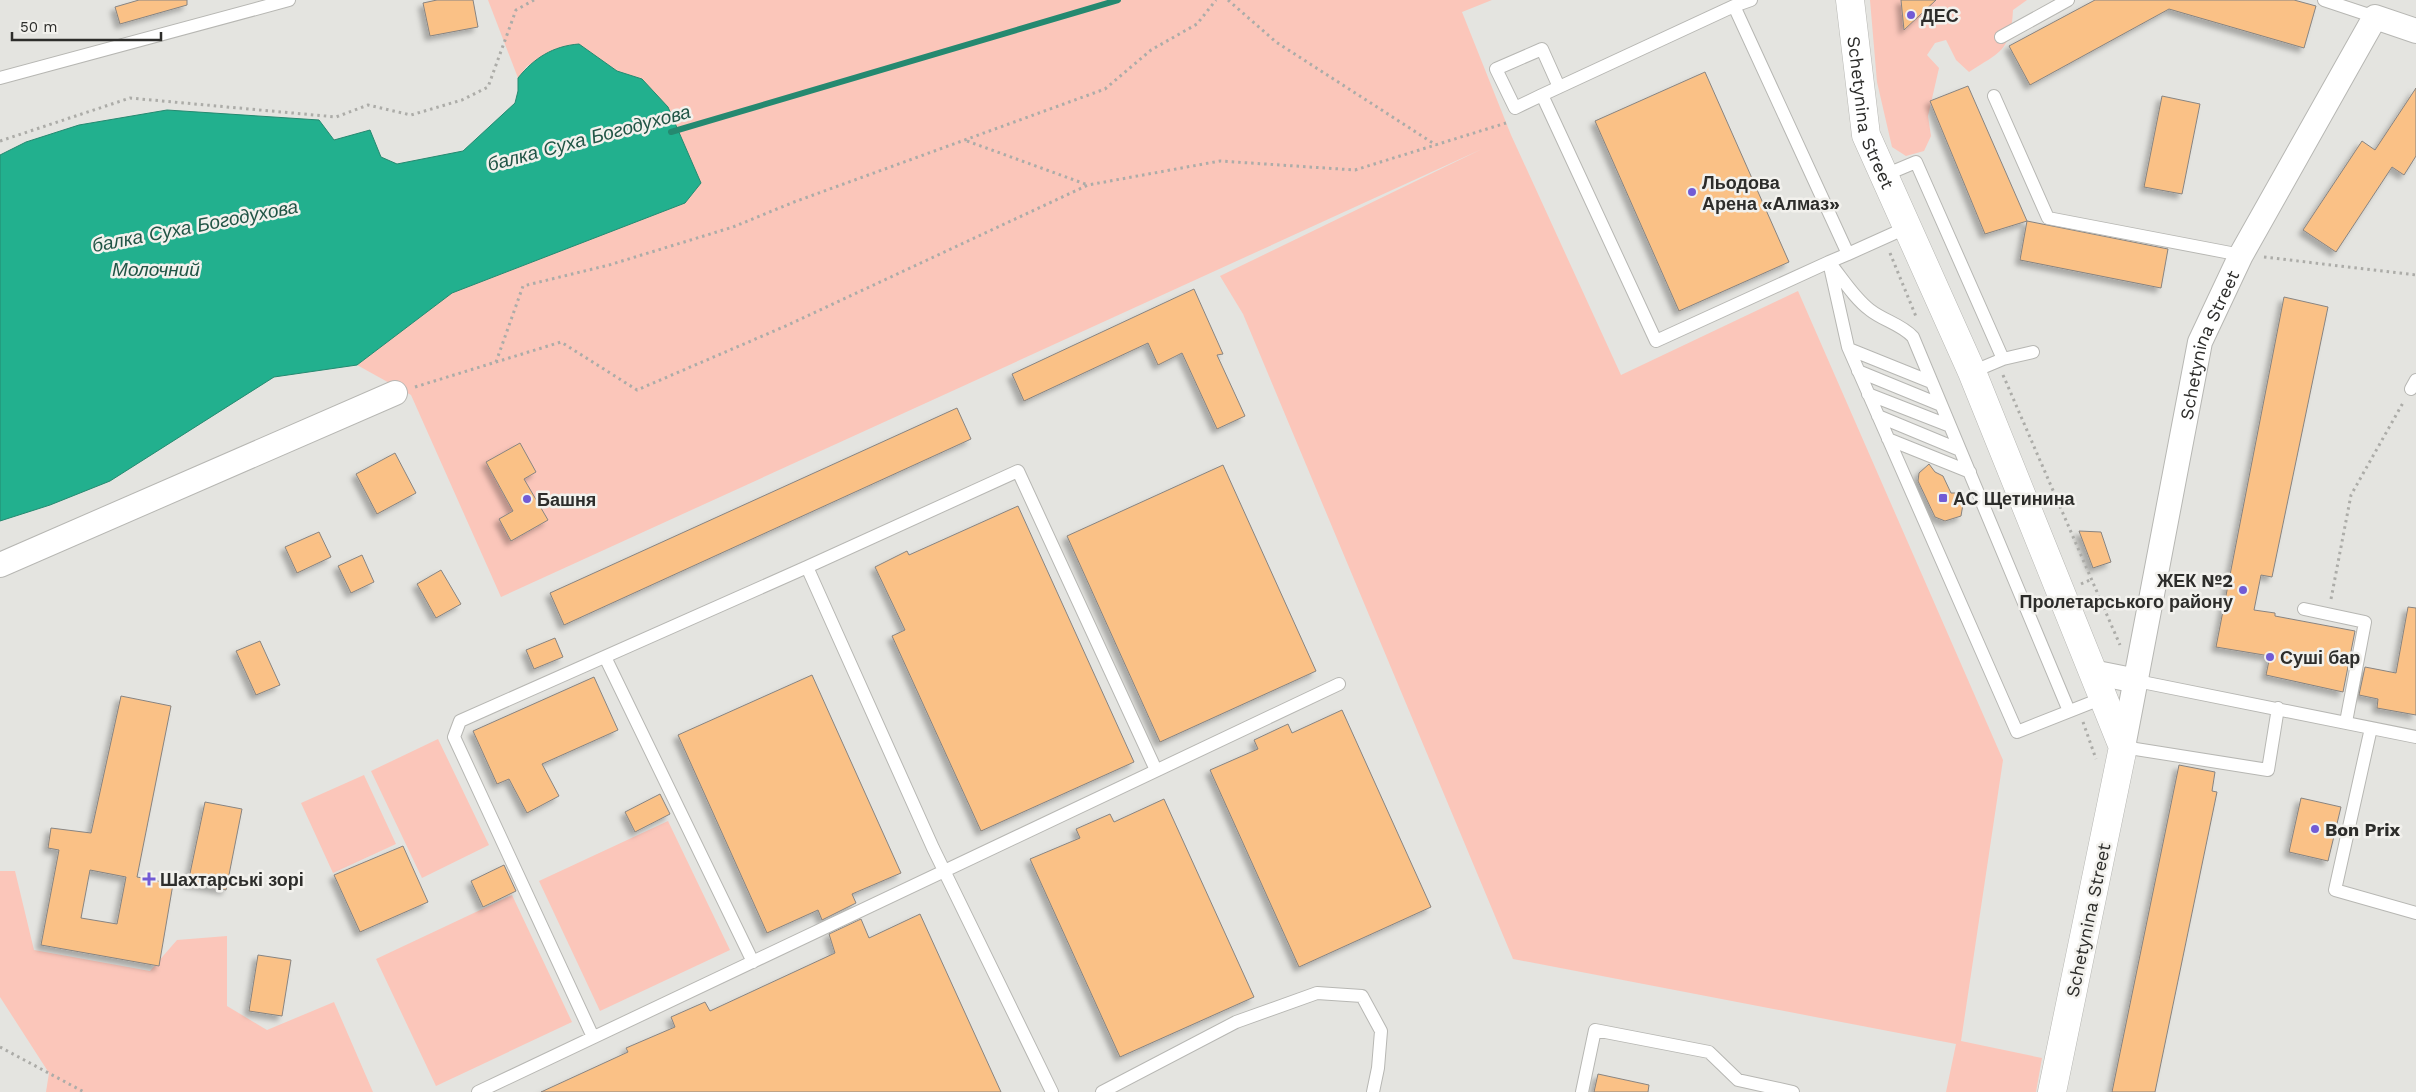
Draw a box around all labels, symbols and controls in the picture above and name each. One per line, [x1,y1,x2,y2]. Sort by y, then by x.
place label: ДЕС [1921,5,1959,26]
marker: ДЕС [1905,9,1917,21]
scale bar [12,10,161,42]
text: 50 m [20,18,57,36]
street label: Schetynina Street [1844,35,1899,192]
water label: балка Суха Богодухова [485,100,693,176]
place label: Льодова Арена «Алмаз» [1702,172,1840,214]
marker: Льодова Арена «Алмаз» [1686,186,1698,198]
water label: балка Суха Богодухова [90,195,300,257]
water label: Молочний [112,258,200,281]
street label: Schetynina Street [2175,266,2243,421]
place label: АС Щетинина [1953,488,2076,509]
place label: Башня [537,489,596,510]
marker: АС Щетинина [1937,492,1949,504]
marker: Башня [521,493,533,505]
place label: ЖЕК №2 Пролетарського району [2020,570,2233,612]
marker: ЖЕК №2 Пролетарського району [2237,584,2249,596]
place label: Суші бар [2280,647,2360,668]
marker: Суші бар [2264,651,2276,663]
place label: Bon Prix [2325,819,2400,840]
marker: Bon Prix [2309,823,2321,835]
street label: Schetynina Street [2061,841,2115,999]
place label: Шахтарські зорі [160,869,304,890]
marker: Шахтарські зорі [142,872,156,886]

